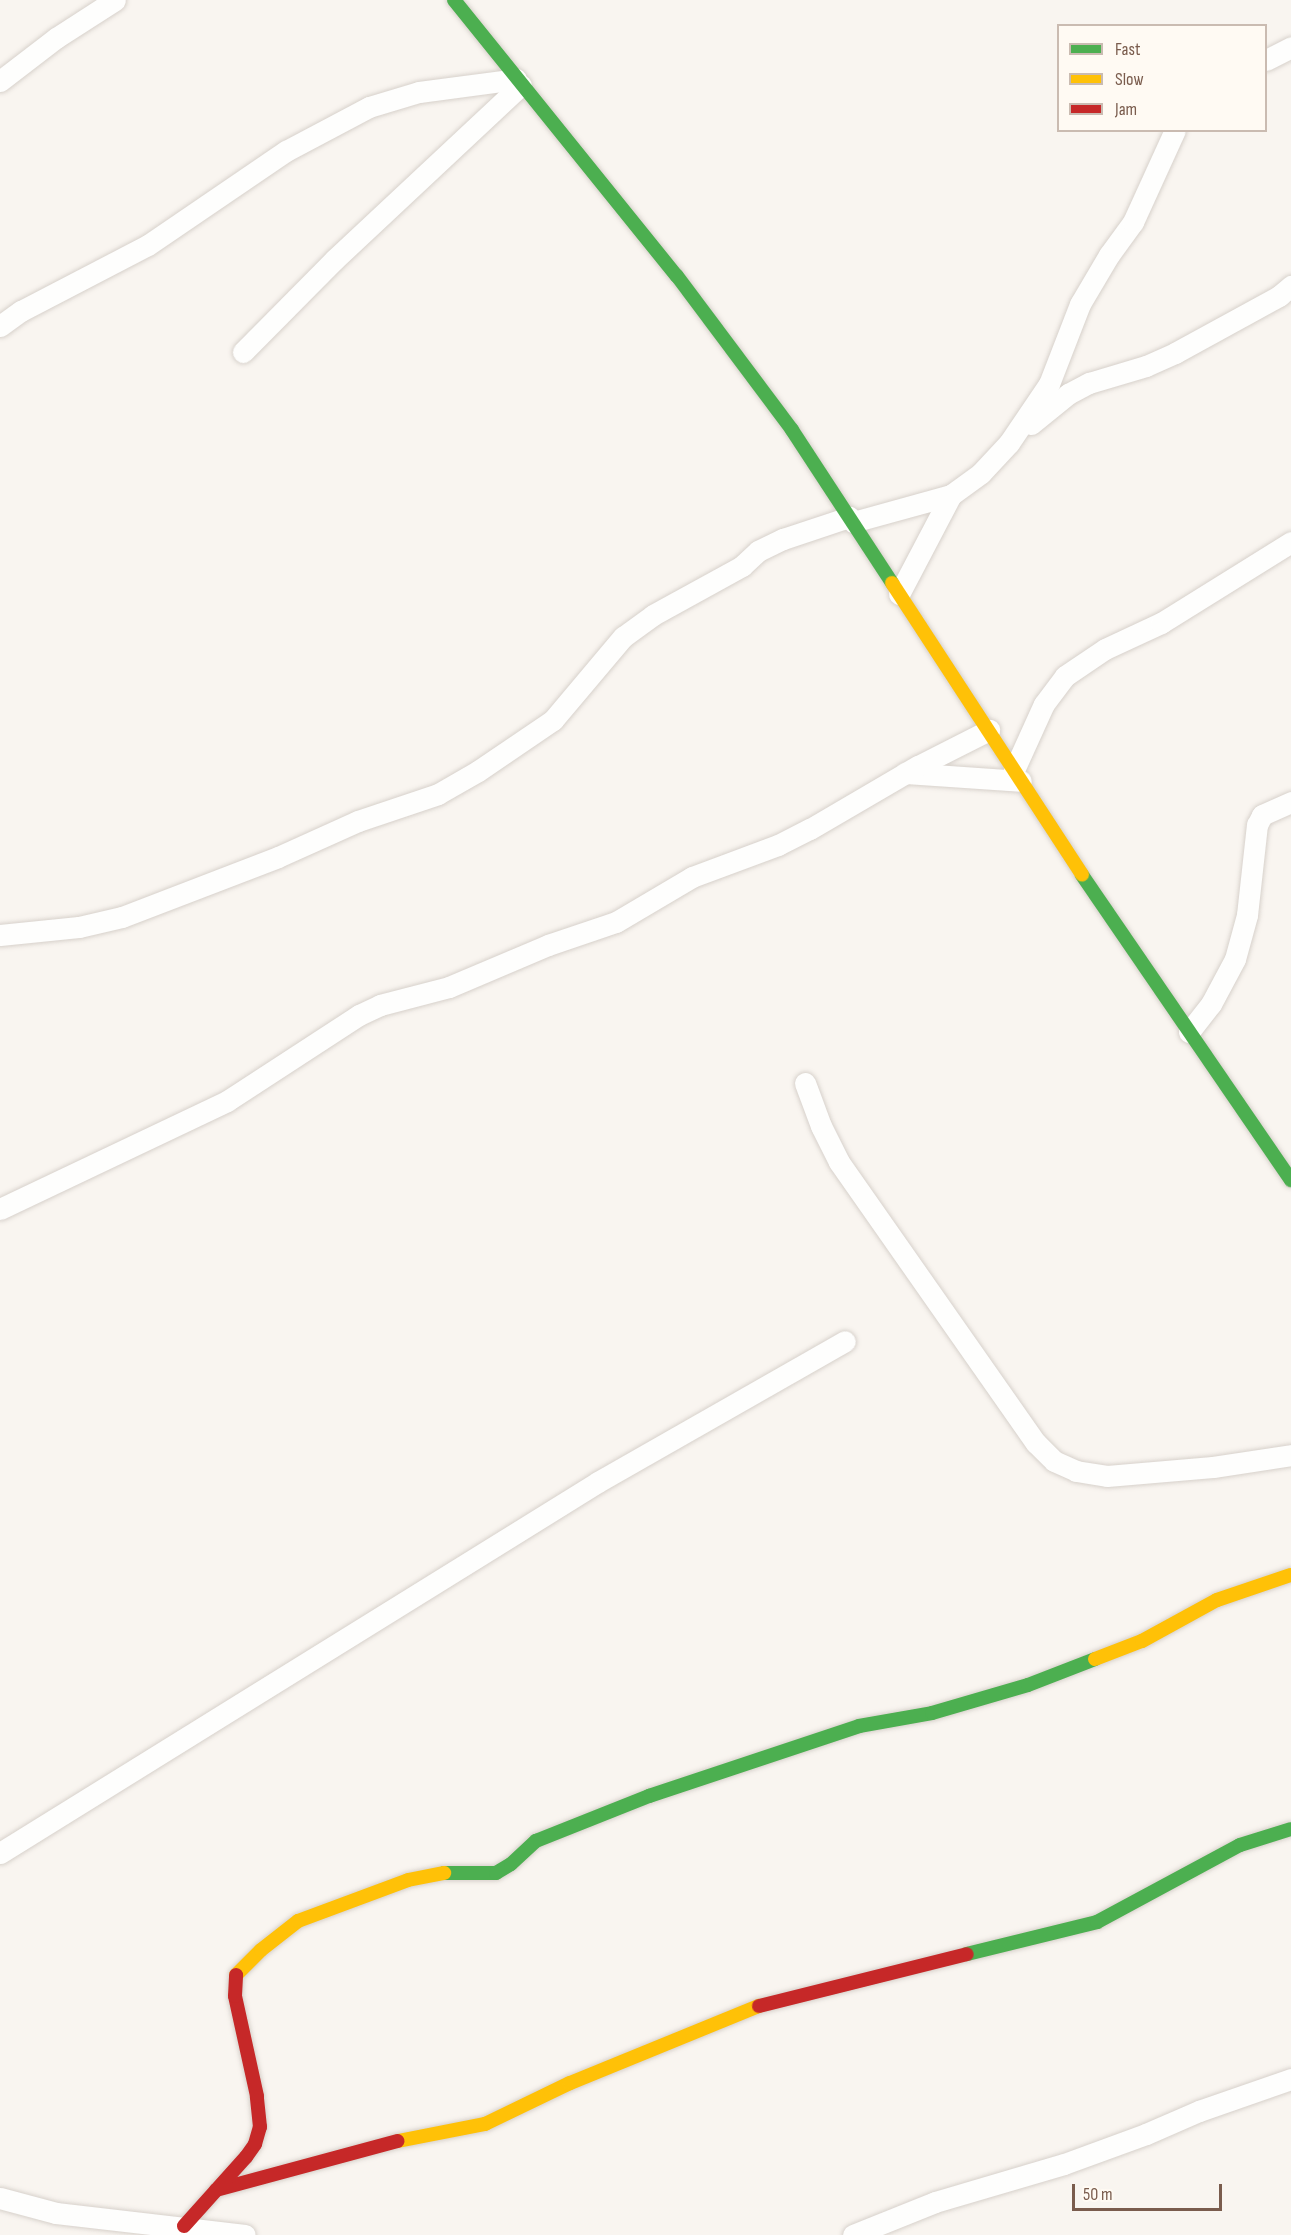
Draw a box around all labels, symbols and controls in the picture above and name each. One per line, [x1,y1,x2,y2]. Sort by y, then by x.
legend [1057,24,1267,132]
text: Fast [1115,39,1140,60]
text: Slow [1115,69,1144,90]
text: Jam [1115,99,1137,120]
scale bar [1075,2172,1225,2210]
text: 50 m [1083,2184,1113,2205]

